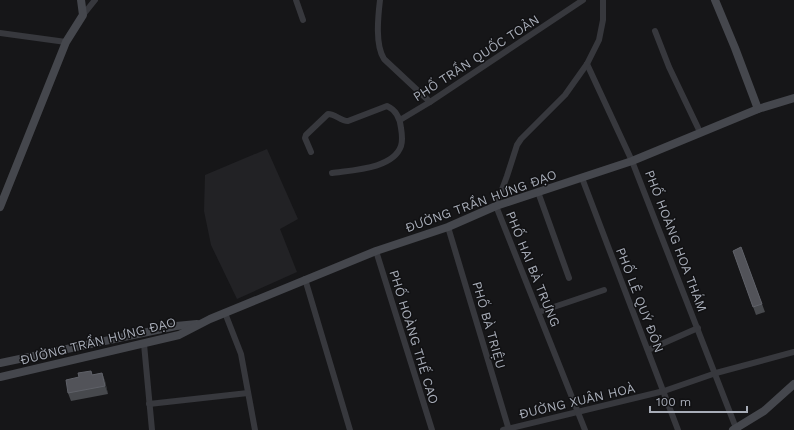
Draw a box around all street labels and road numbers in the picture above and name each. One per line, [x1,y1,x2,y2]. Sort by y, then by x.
street label: PHỐ TRẦN QUỐC TOẢN [409,10,542,104]
street label: ĐƯỜNG TRẦN HƯNG ĐẠO [403,165,559,235]
street label: PHỐ HOÀNG HOA THÁM [642,167,712,314]
street label: PHỐ HAI BÀ TRƯNG [503,208,565,329]
street label: PHỐ LÊ QUÝ ĐÔN [613,245,669,355]
street label: PHỐ HOÀNG THẾ CAO [386,268,443,406]
street label: PHỐ BÀ TRIỆU [469,279,511,370]
street label: ĐƯỜNG TRẦN HƯNG ĐẠO [18,312,177,368]
street label: ĐƯỜNG XUÂN HOÀ [517,379,637,422]

